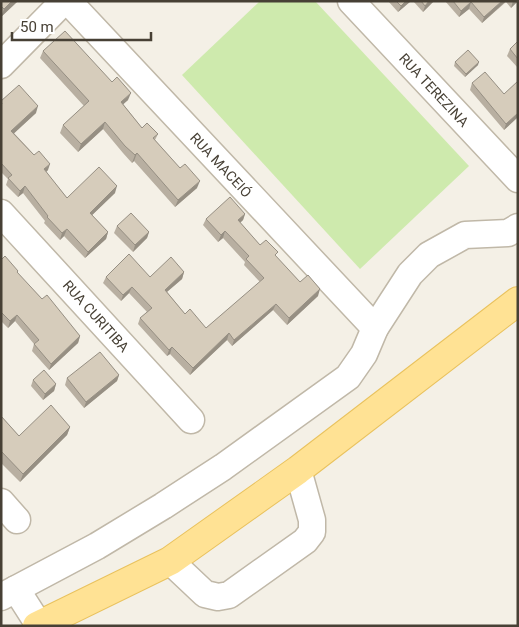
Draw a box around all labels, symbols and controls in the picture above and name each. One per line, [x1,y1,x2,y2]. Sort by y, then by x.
scale bar [12,10,151,42]
text: 50 m [20,18,54,36]
street label: RUA TEREZINA [396,50,472,130]
street label: RUA MACEIÓ [187,129,256,200]
street label: RUA CURITIBA [60,277,132,355]

